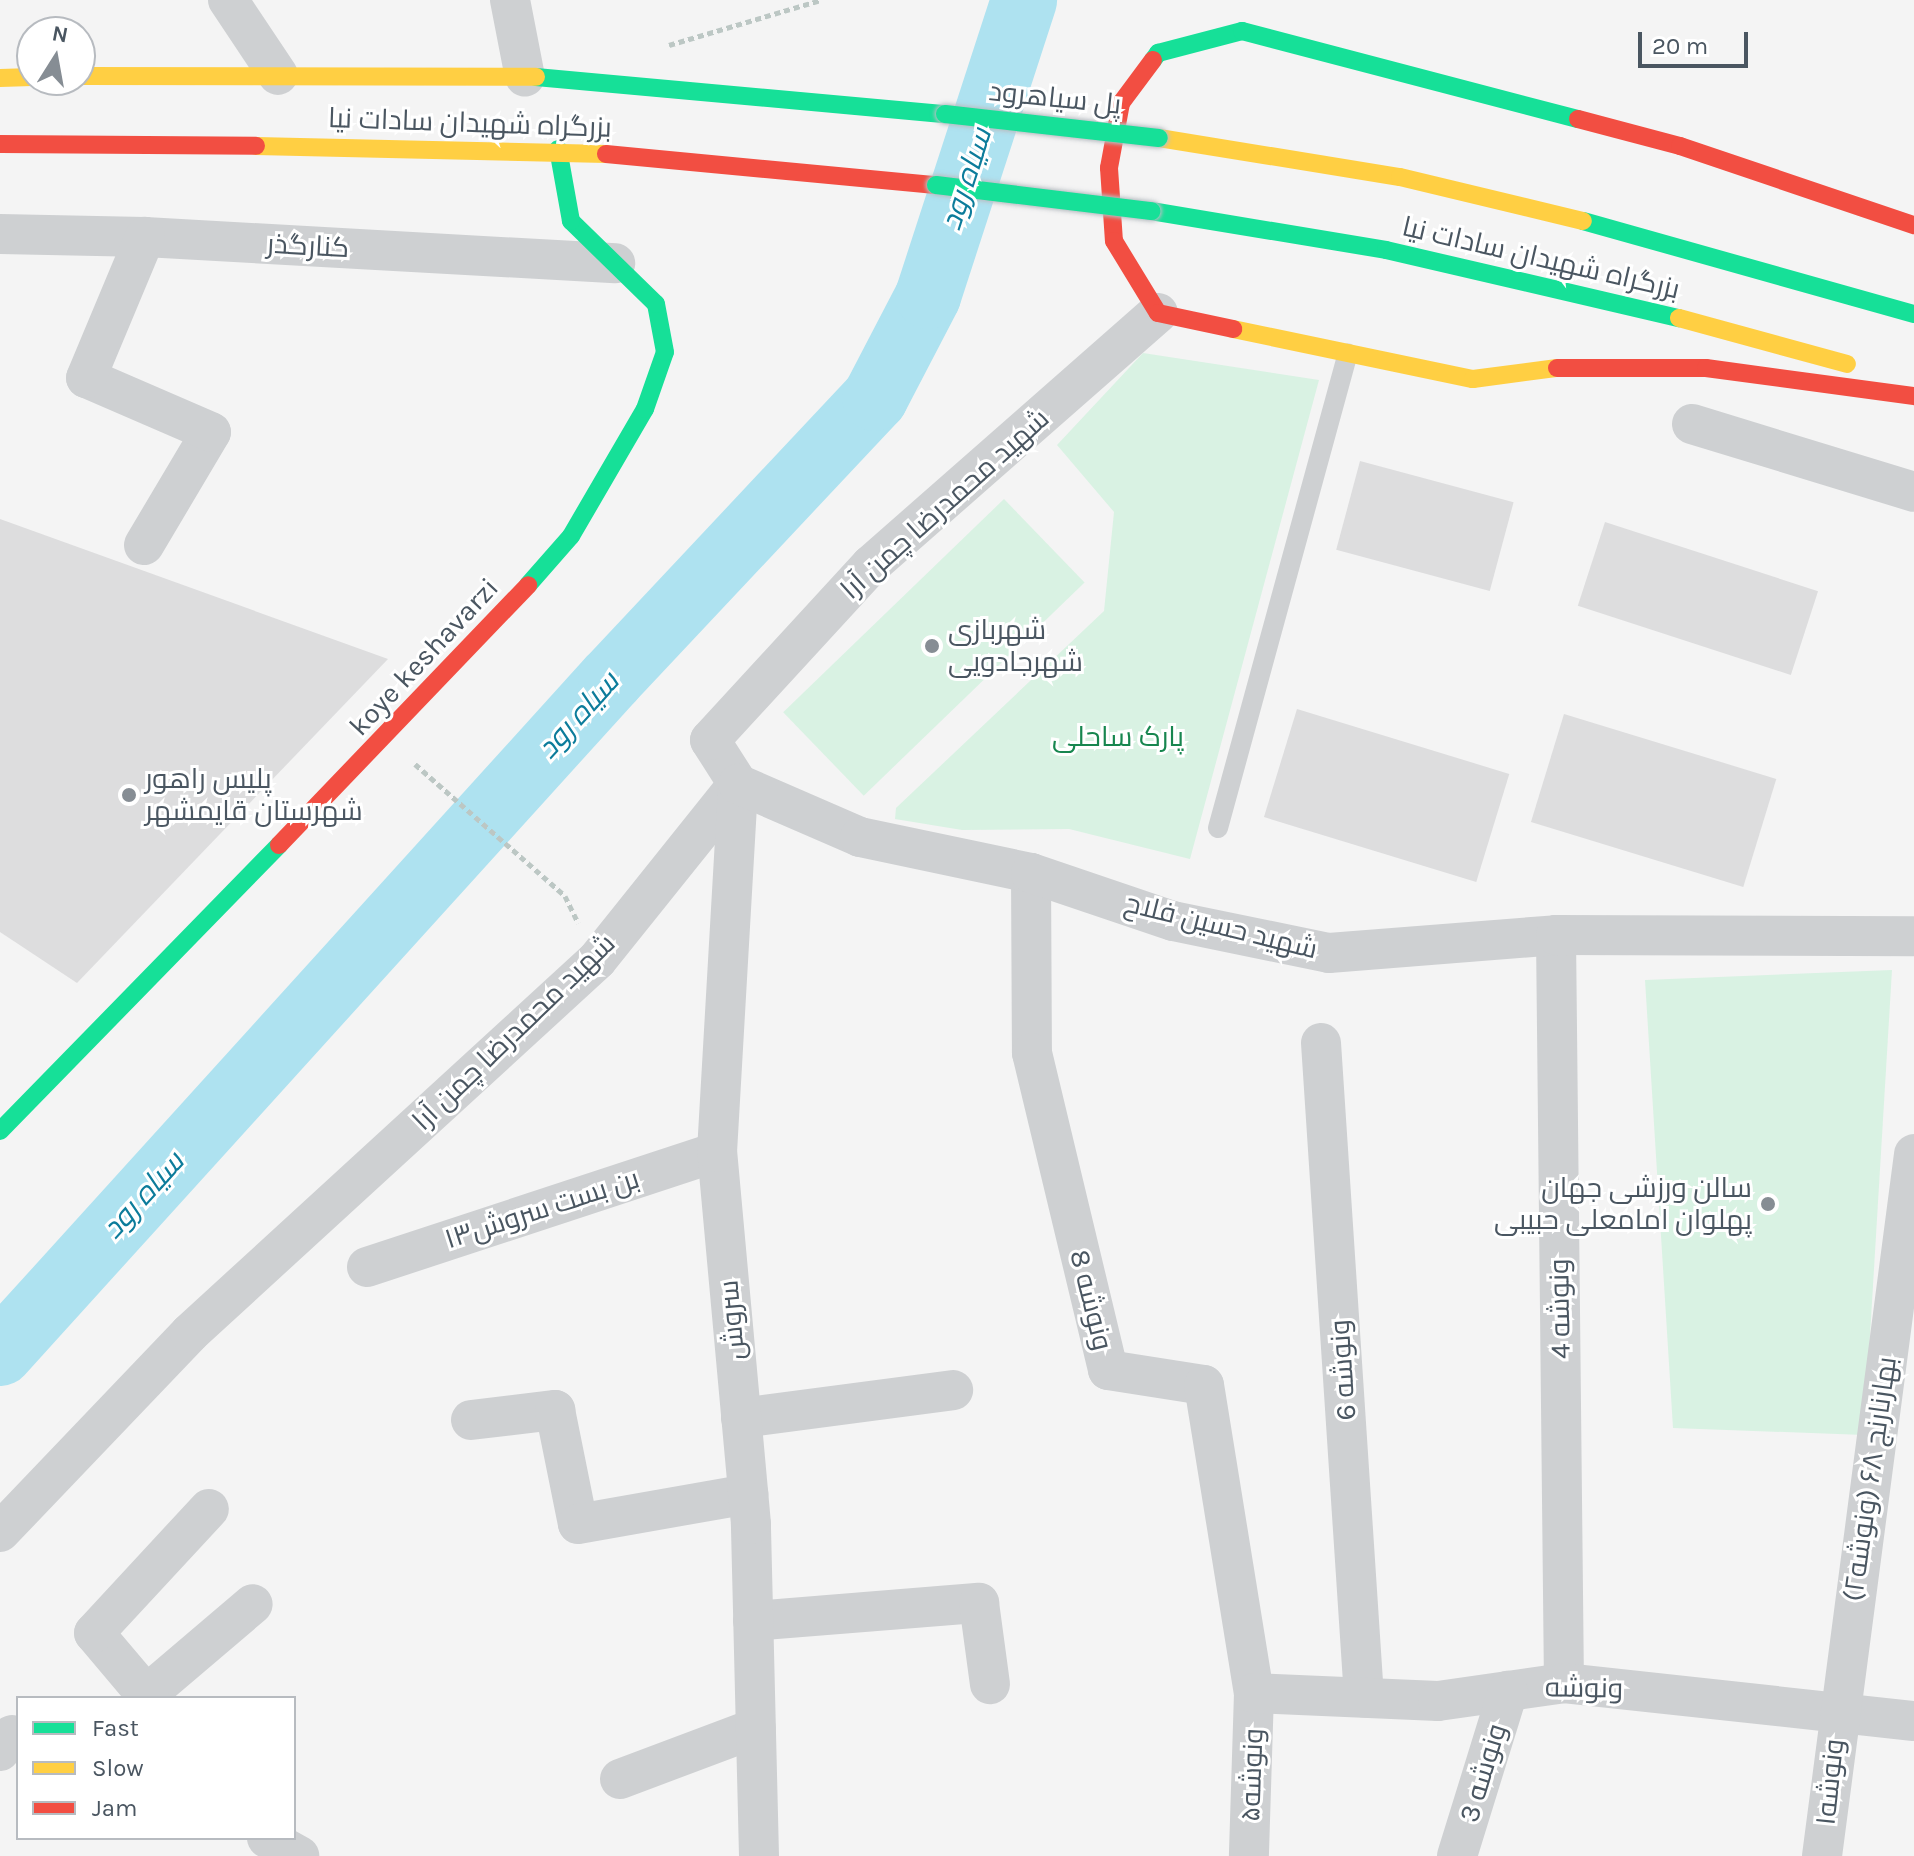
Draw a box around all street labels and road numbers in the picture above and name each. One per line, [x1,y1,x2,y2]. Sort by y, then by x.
street label: پل سیاهرود [987,74,1123,122]
street label: بزرگراه شهیدان سادات نیا [328,101,612,145]
street label: بزرگراه شهیدان سادات نیا [1399,210,1683,306]
street label: کنارگذر [266,227,350,265]
street label: شهید محمدرضا چمن آرا [834,402,1056,606]
street label: koye keshavarzi [342,571,506,743]
street label: شهید حسین فلاح [1121,886,1321,966]
street label: شهید محمدرضا چمن آرا [406,927,622,1137]
street label: بن بست سروش۱۳ [440,1162,644,1256]
street label: ونوشه 8 [1062,1246,1120,1354]
street label: ونوشه 4 [1542,1258,1578,1360]
street label: سروش [712,1279,752,1361]
street label: ونوشه 6 [1323,1318,1363,1422]
street label: بهارنارنج ۶۸ (ونوشه۲) [1836,1354,1904,1604]
street label: ونوشه [1545,1671,1623,1705]
street label: ونوشه 3 [1452,1720,1514,1826]
street label: ونوشه۵ [1234,1728,1270,1822]
street label: ونوشه۱ [1809,1737,1851,1827]

